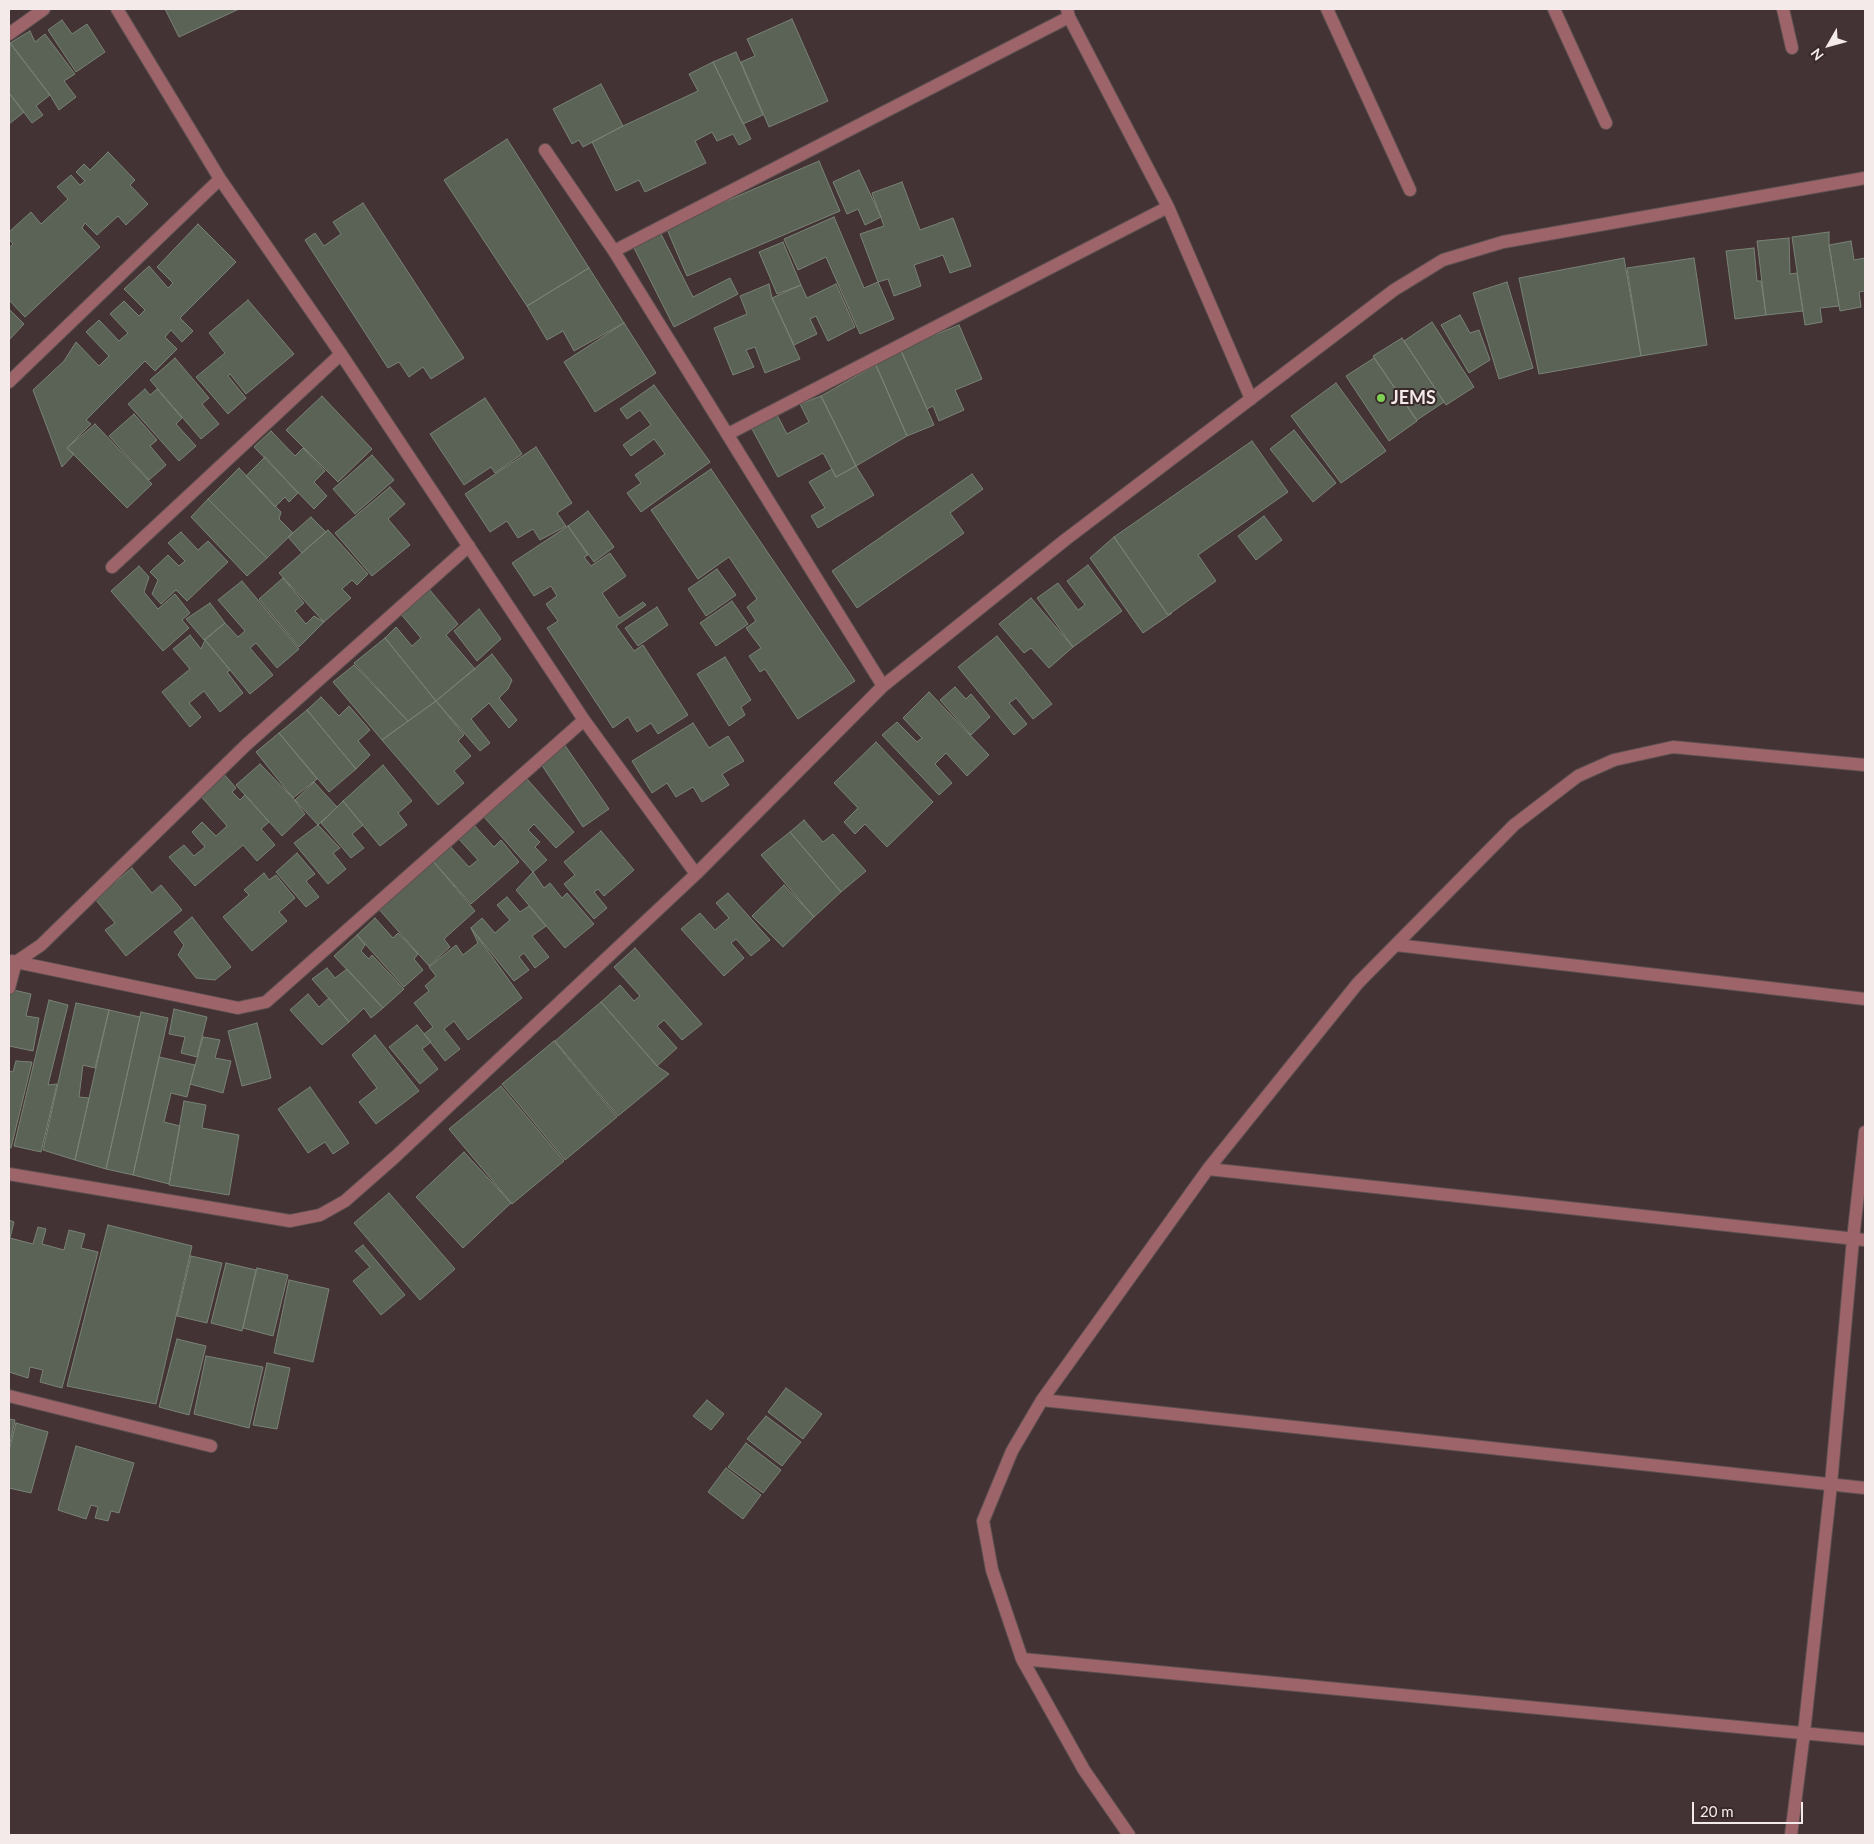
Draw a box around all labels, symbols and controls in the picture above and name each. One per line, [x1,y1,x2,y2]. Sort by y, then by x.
north arrow [1804,20,1854,70]
text: N [1807,45,1827,64]
place label: JEMS [1391,387,1436,409]
marker: JEMS [1375,392,1387,404]
scale bar [1694,1792,1805,1824]
text: 20 m [1700,1802,1734,1820]

